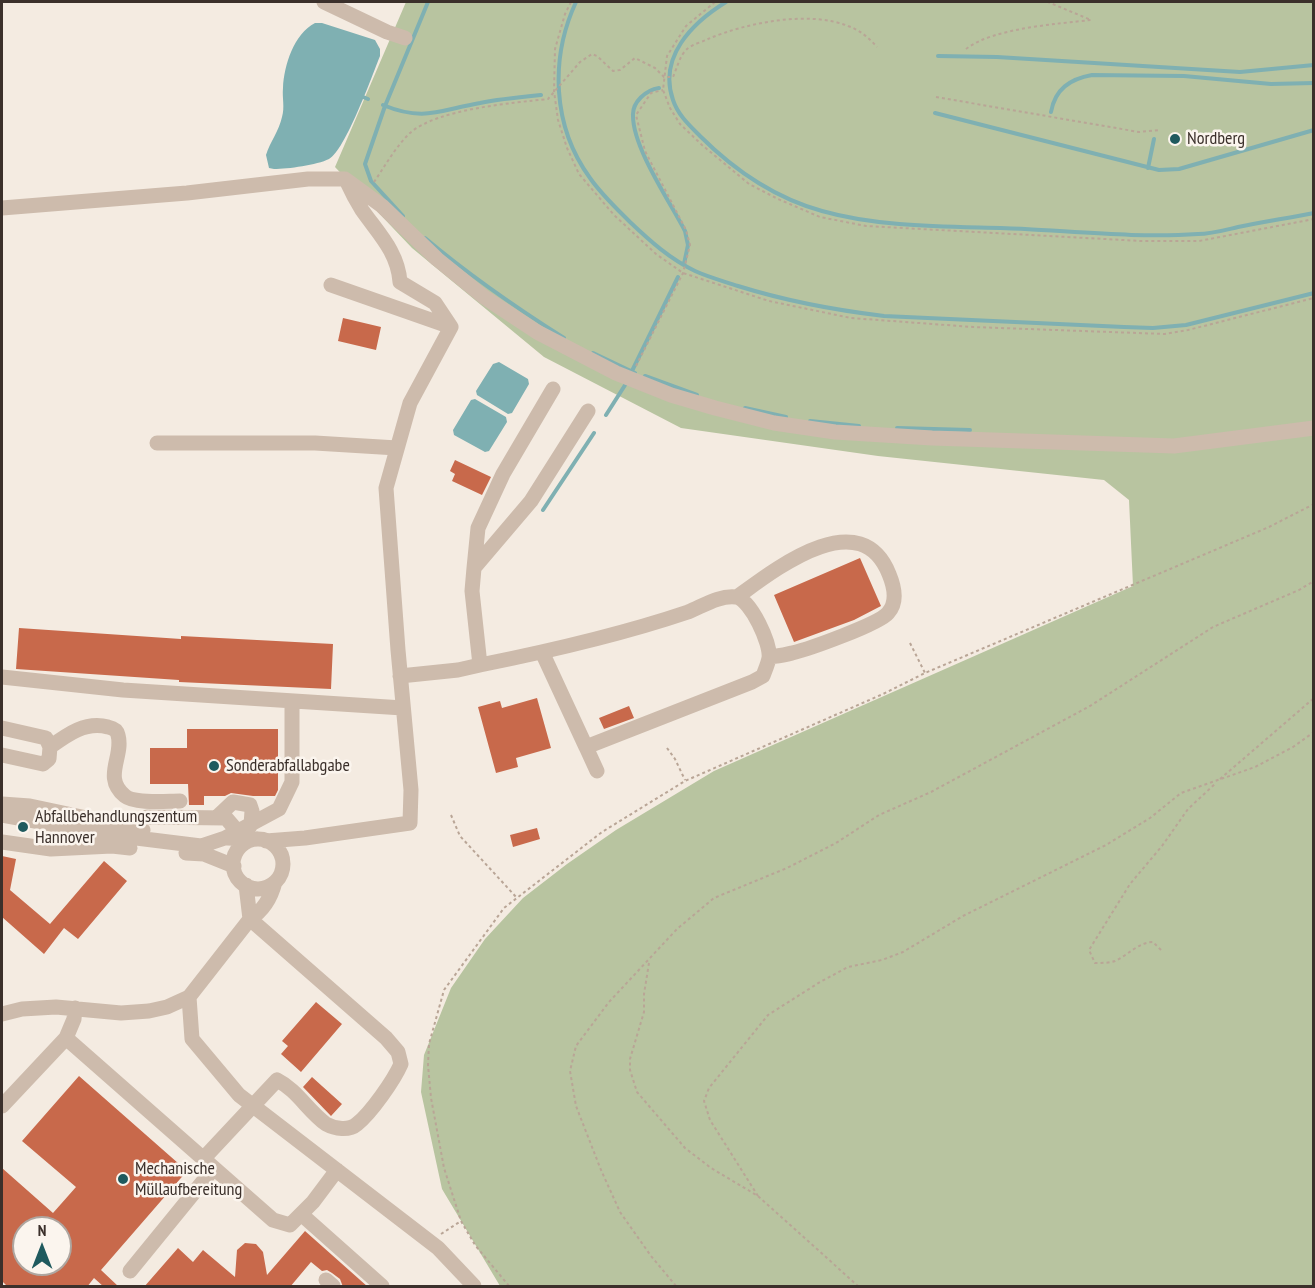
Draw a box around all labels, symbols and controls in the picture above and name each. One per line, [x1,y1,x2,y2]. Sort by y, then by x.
place label: Nordberg [1187,128,1245,150]
marker: Nordberg [1168,132,1182,146]
place label: Sonderabfallabgabe [226,755,350,777]
marker: Sonderabfallabgabe [207,759,221,773]
place label: Abfallbehandlungszentum Hannover [35,806,197,848]
marker: Abfallbehandlungszentum Hannover [16,820,30,834]
place label: Mechanische Müllaufbereitung [135,1158,242,1200]
marker: Mechanische Müllaufbereitung [116,1172,130,1186]
north arrow [12,1216,72,1276]
text: N [38,1220,46,1240]

